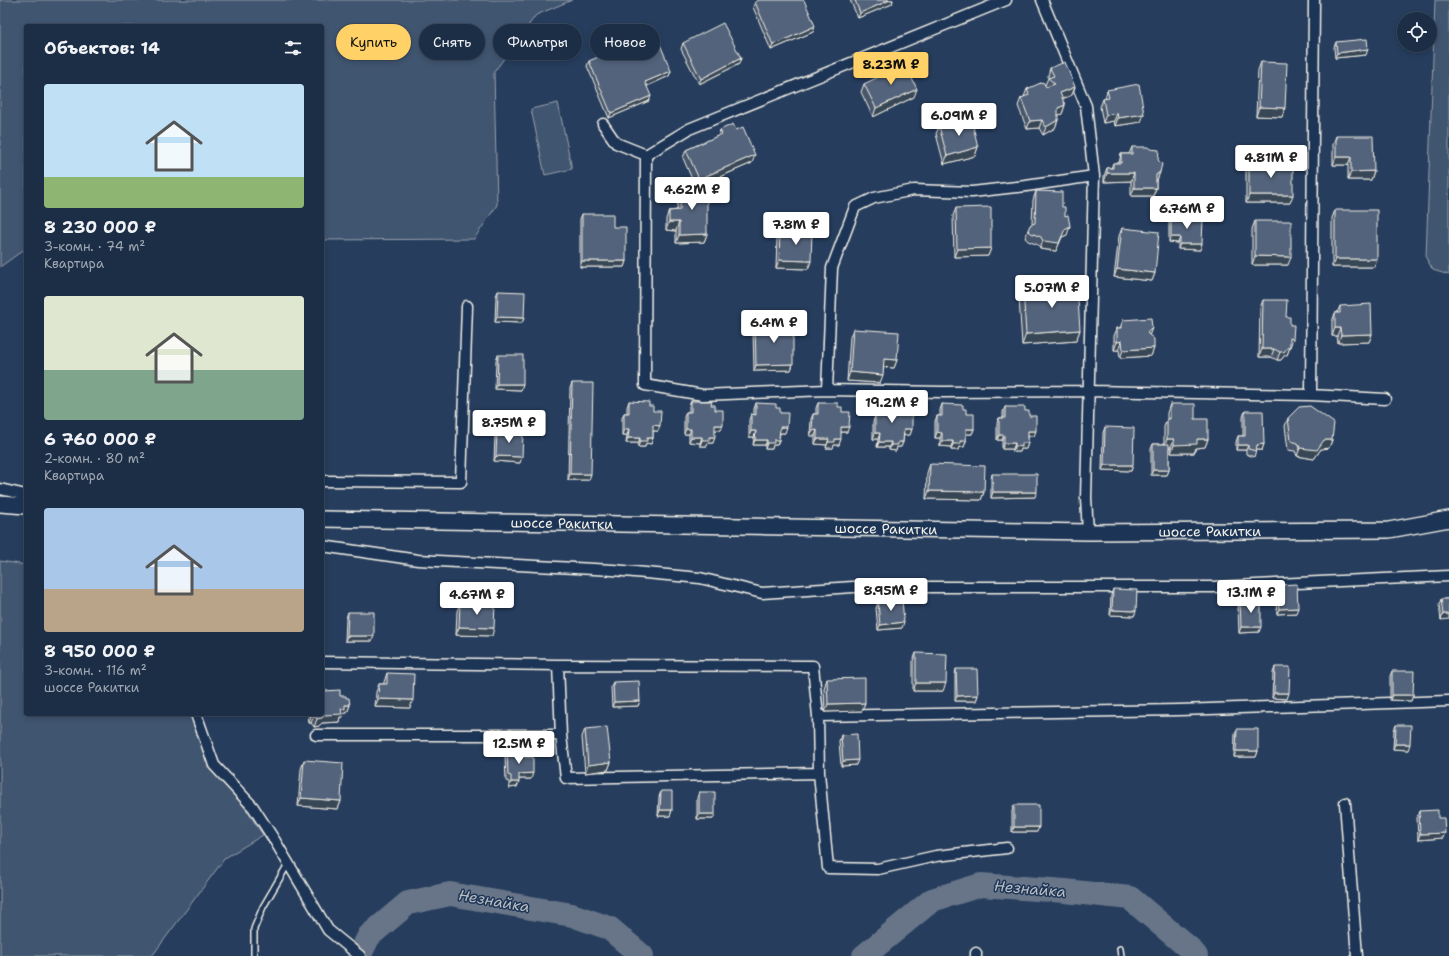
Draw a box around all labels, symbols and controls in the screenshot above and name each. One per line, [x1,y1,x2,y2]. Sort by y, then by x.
map controls [1397,12,1437,52]
button: locate [1397,12,1437,52]
chip: Купить [336,24,411,60]
chip: Снять [419,24,485,60]
chip: Фильтры [493,24,582,60]
chip: Новое [590,24,660,60]
text: Объектов: 14 [44,37,160,59]
icon: filters [282,37,304,59]
pin: 8.23M ₽ [854,52,928,86]
text: 8.23M ₽ [862,56,920,73]
pin: 6.09M ₽ [922,103,996,137]
text: 6.09M ₽ [930,107,988,124]
icon: home [138,110,210,182]
pin: 4.81M ₽ [1234,145,1308,179]
text: 4.81M ₽ [1244,149,1298,166]
pin: 4.62M ₽ [655,177,729,211]
text: 4.62M ₽ [664,181,720,198]
pin: 6.76M ₽ [1150,196,1224,230]
text: 6.76M ₽ [1159,200,1215,217]
pin: 7.8M ₽ [763,212,829,246]
text: 8 230 000 ₽ [44,216,156,238]
text: 7.8M ₽ [772,216,820,233]
text: 3-комн. · 74 m² [44,238,145,255]
text: Квартира [44,255,104,272]
pin: 5.07M ₽ [1015,275,1089,309]
text: 5.07M ₽ [1024,279,1080,296]
pin: 6.4M ₽ [741,310,807,344]
text: 6.4M ₽ [750,314,798,331]
icon: home [138,322,210,394]
pin: 19.2M ₽ [855,390,929,424]
text: 19.2M ₽ [865,394,919,411]
pin: 8.75M ₽ [472,410,546,444]
text: 8.75M ₽ [482,414,536,431]
text: 6 760 000 ₽ [44,428,156,450]
text: 2-комн. · 80 m² [44,450,145,467]
text: Квартира [44,467,104,484]
street label: шоссе Ракитки [510,513,613,533]
street label: шоссе Ракитки [834,519,937,538]
street label: шоссе Ракитки [1159,522,1261,541]
icon: home [138,534,210,606]
pin: 8.95M ₽ [854,578,928,612]
pin: 13.1M ₽ [1214,580,1288,614]
pin: 4.67M ₽ [440,582,514,616]
text: 8.95M ₽ [864,582,918,599]
text: 13.1M ₽ [1226,584,1276,601]
text: 4.67M ₽ [449,586,505,603]
text: 8 950 000 ₽ [44,640,155,662]
text: 3-комн. · 116 m² [44,662,147,679]
text: шоссе Ракитки [44,679,139,696]
pin: 12.5M ₽ [482,731,556,765]
text: 12.5M ₽ [492,735,546,752]
water label: Незнайка [993,876,1067,902]
water label: Незнайка [457,885,531,917]

